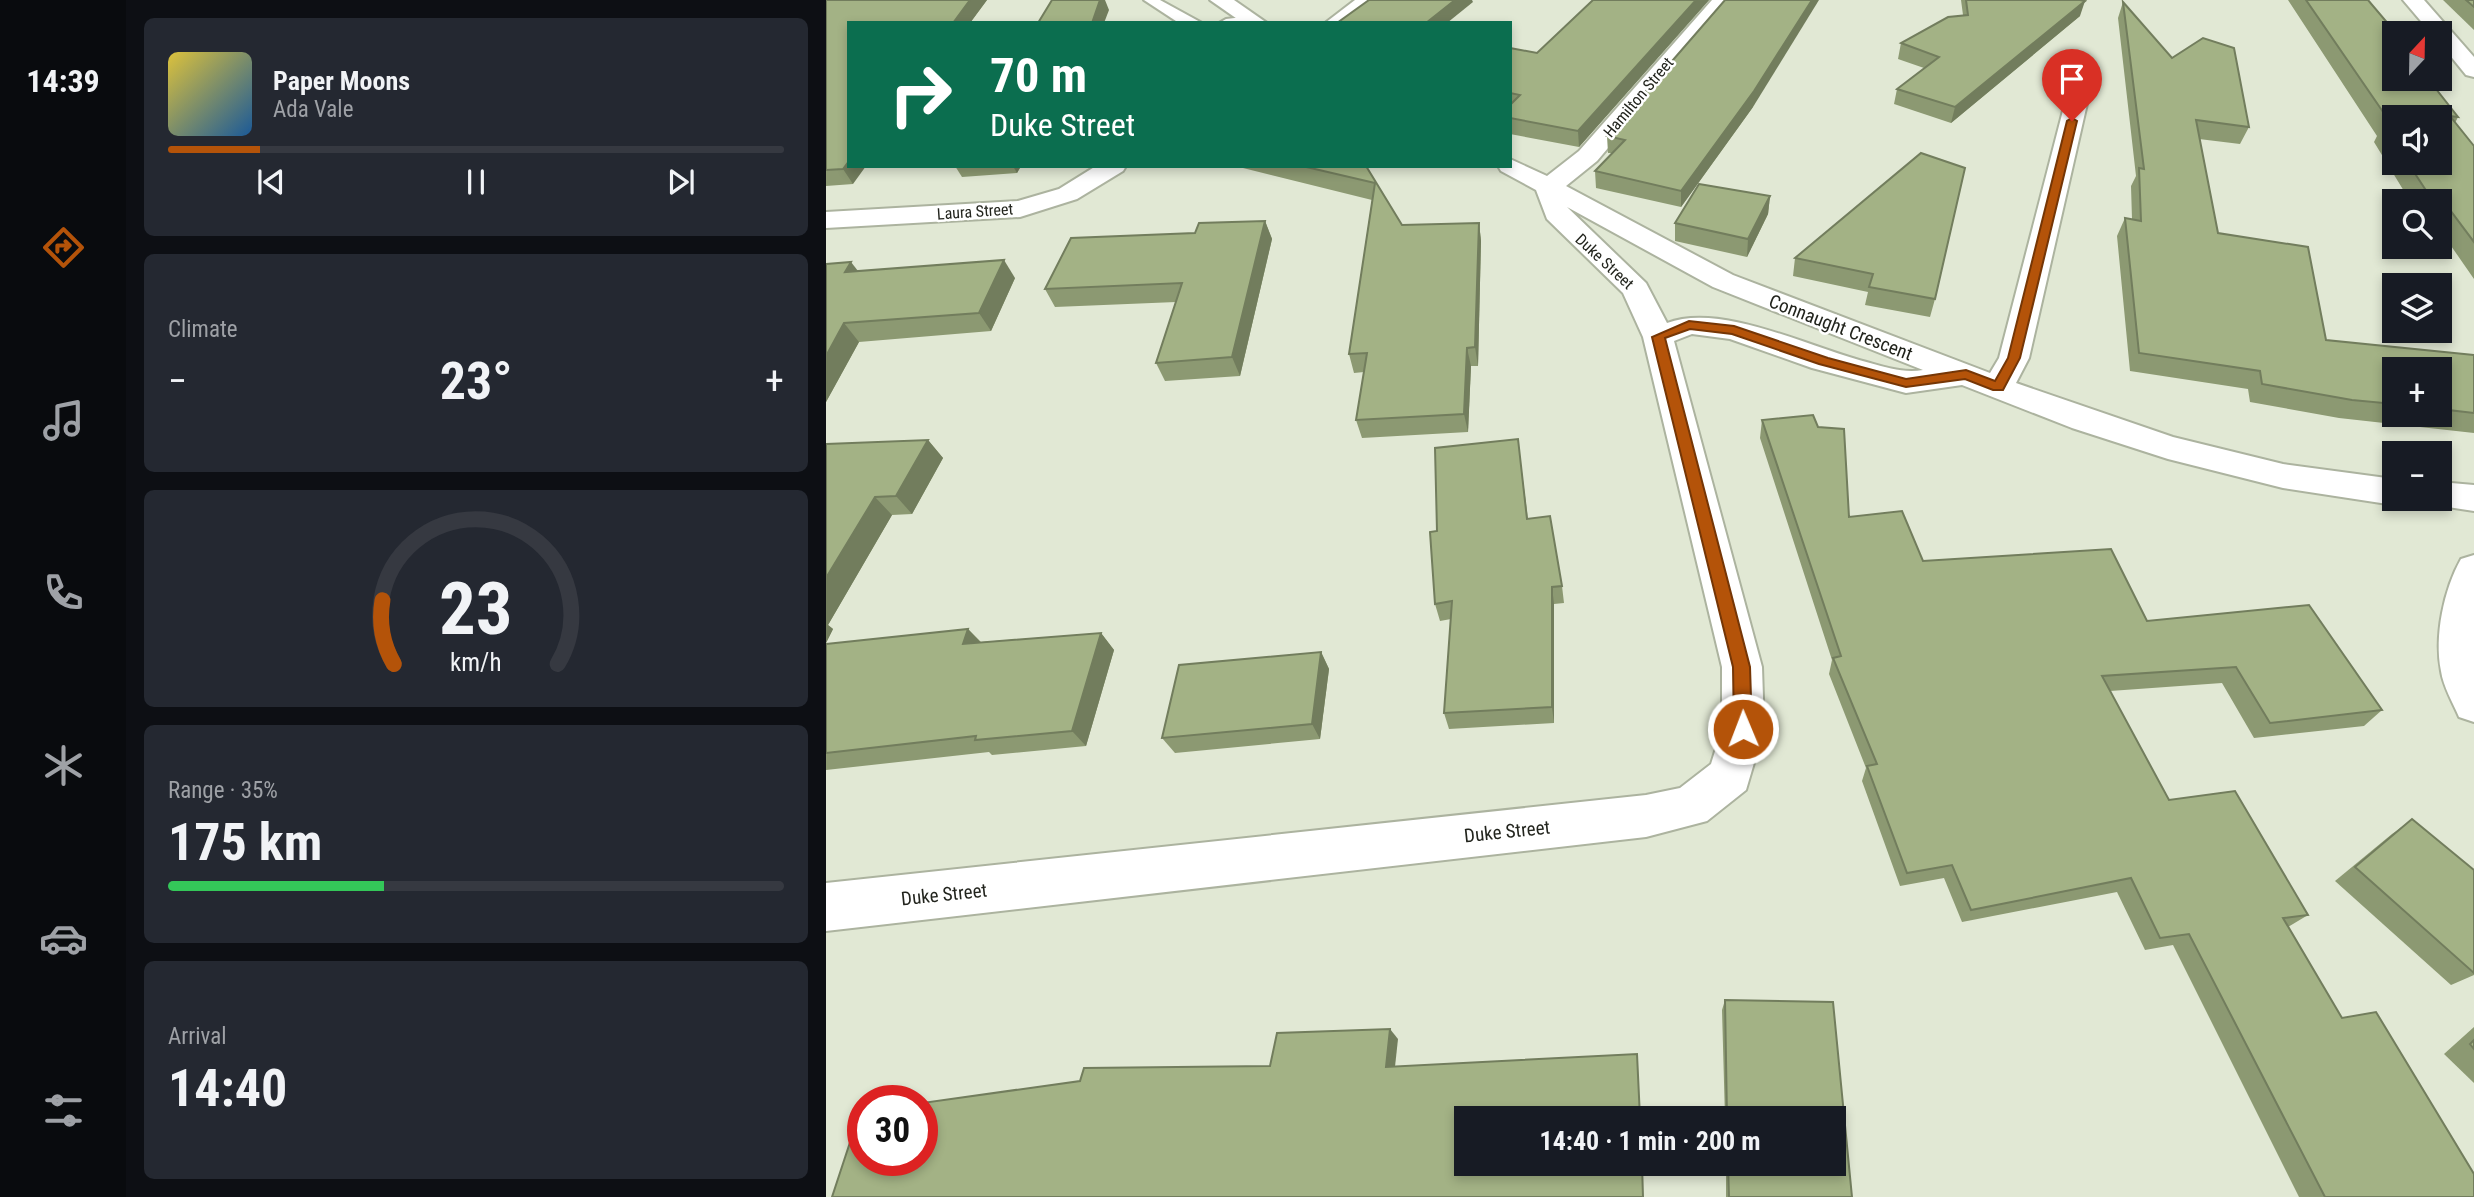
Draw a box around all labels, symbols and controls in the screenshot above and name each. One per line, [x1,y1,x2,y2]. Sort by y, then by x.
north arrow [2382,21,2452,91]
map controls [2382,21,2452,511]
text: 70 m [990,47,1087,104]
icon: right [875,49,966,140]
pin [2042,49,2102,121]
street label: Hamilton Street [1599,53,1677,141]
icon: arrive [2053,60,2091,98]
text: 14:39 [26,62,100,100]
text: Paper Moons [273,66,410,96]
text: Ada Vale [273,96,353,123]
button: sound [2382,105,2452,175]
text: Duke Street [990,106,1135,144]
icon: previous [252,163,290,201]
icon: pause [457,163,495,201]
icon: next [662,163,700,201]
button: search [2382,189,2452,259]
street label: Laura Street [936,199,1014,224]
icon: directions [39,223,88,272]
street label: Duke Street [1572,230,1638,293]
button: layers [2382,273,2452,343]
street label: Connaught Crescent [1766,289,1916,365]
text: Climate [168,316,238,343]
text: 23° [440,351,512,412]
button: + [2382,357,2452,427]
text: − [168,359,187,403]
text: + [765,359,784,403]
icon: music [39,396,88,445]
button: − [2382,441,2452,511]
text: 23 [439,567,513,653]
icon: phone [39,568,88,617]
text: km/h [450,648,502,677]
position arrow [1706,692,1780,766]
icon: climate [39,741,88,790]
text: Range · 35% [168,777,278,804]
text: 175 km [168,812,322,873]
street label: Duke Street [1463,816,1551,847]
street label: Duke Street [900,879,988,910]
icon: car [39,914,88,963]
text: Arrival [168,1023,227,1050]
text: 14:40 [168,1058,287,1119]
speed limit sign: 30 [847,1085,938,1176]
icon: filters [39,1086,88,1135]
text: 14:40 · 1 min · 200 m [1540,1126,1760,1156]

